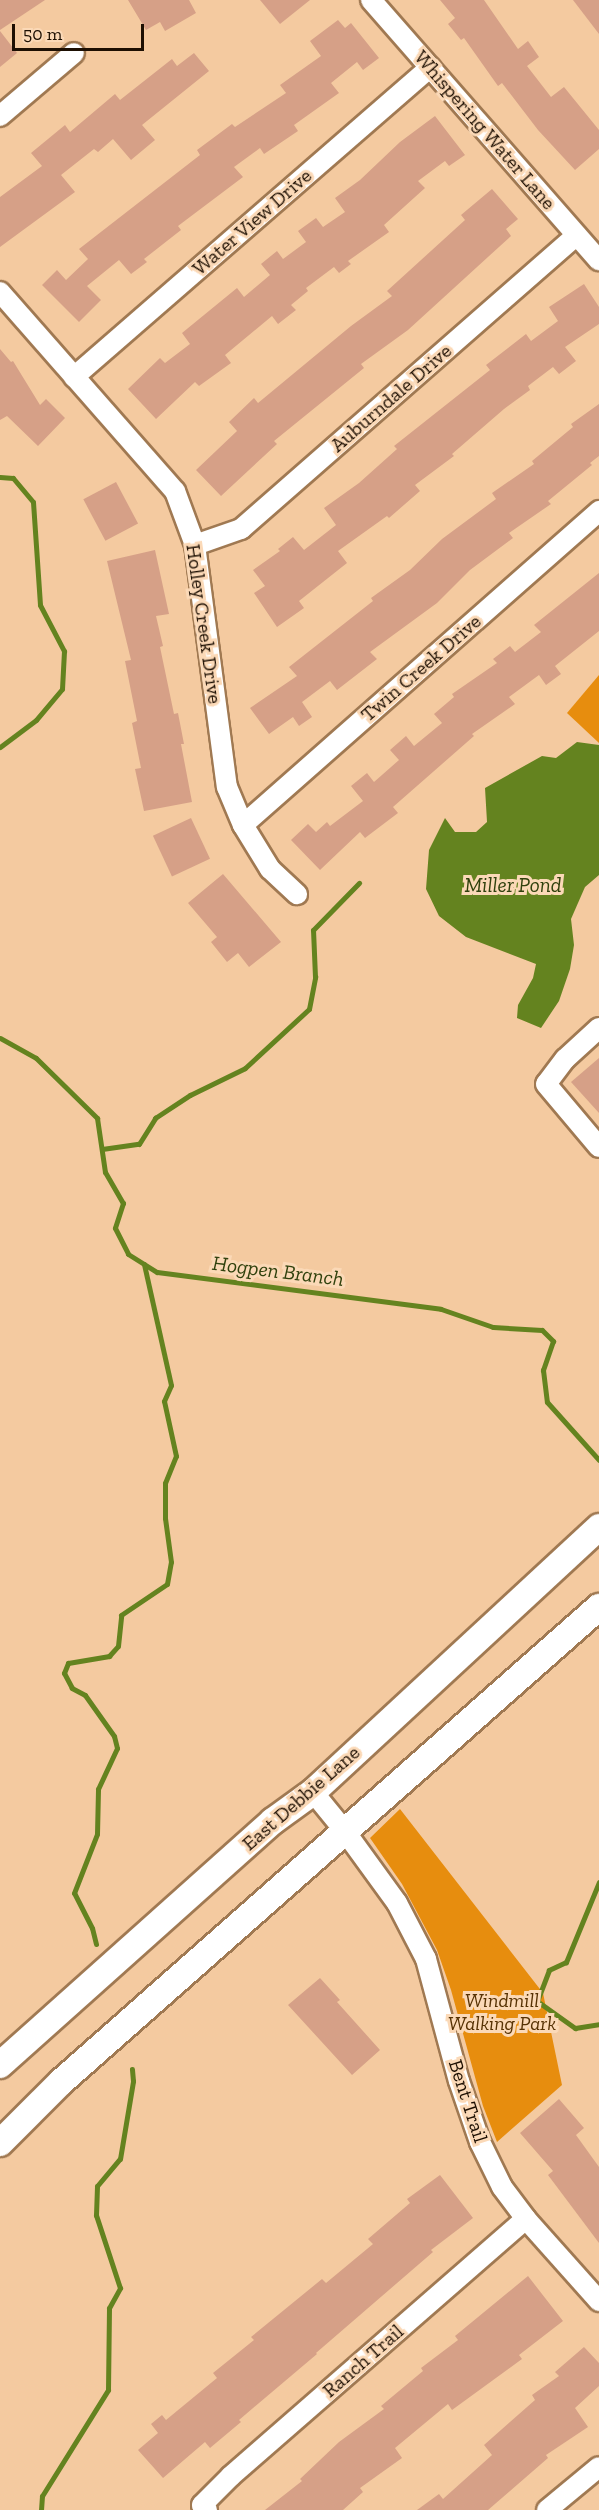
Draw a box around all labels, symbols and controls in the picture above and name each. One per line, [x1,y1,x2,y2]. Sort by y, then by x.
scale bar [15,12,147,50]
text: 50 m [23,23,62,45]
street label: Whispering Water Lane [409,45,561,215]
street label: Water View Drive [187,163,317,281]
street label: Auburndale Drive [326,339,456,457]
street label: Holley Creek Drive [181,542,227,706]
street label: Twin Creek Drive [356,609,486,727]
water label: Miller Pond [464,872,562,898]
water label: Hogpen Branch [211,1250,345,1292]
street label: East Debbie Lane [237,1740,365,1856]
park label: Windmill Walking Park [448,1988,556,2035]
street label: Bent Trail [443,2056,493,2146]
street label: Ranch Trail [318,2319,408,2403]

